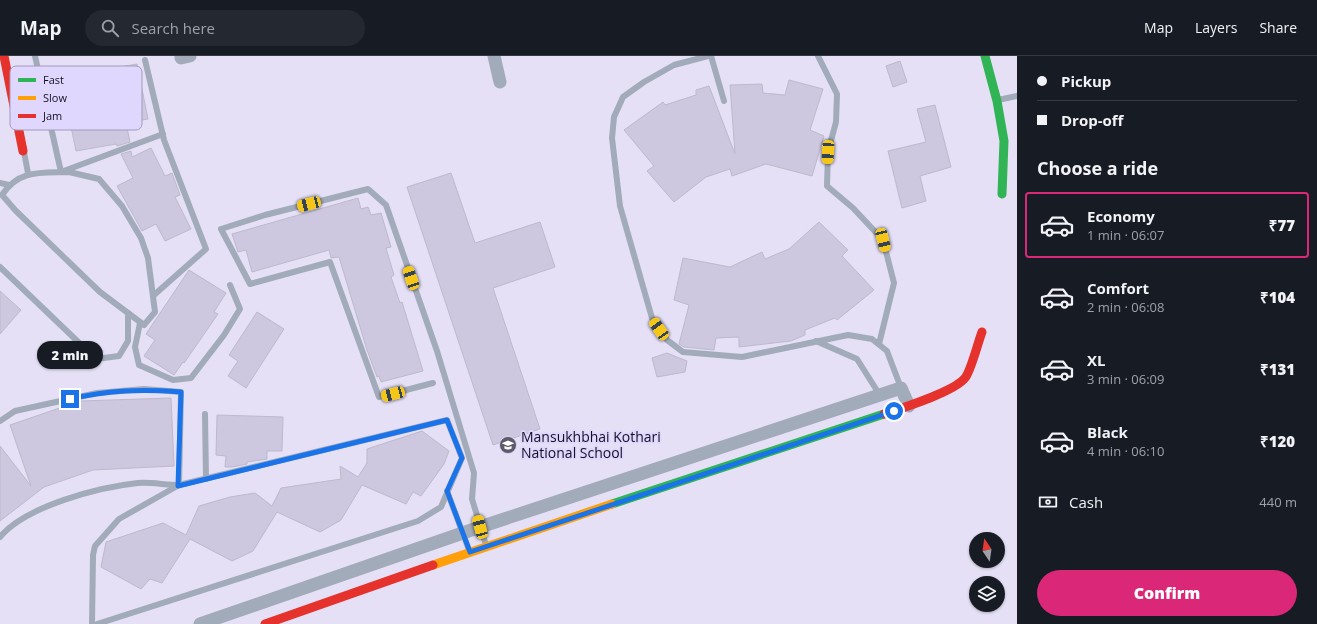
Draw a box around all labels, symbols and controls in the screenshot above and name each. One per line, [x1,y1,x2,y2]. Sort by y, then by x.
search box [85,10,365,46]
text: Map [20,15,61,41]
icon: search [99,17,121,39]
text: Search here [131,18,215,38]
text: Map [1144,18,1173,37]
text: Layers [1195,18,1237,37]
text: Share [1259,18,1297,37]
legend [10,66,142,130]
text: Pickup [1061,71,1111,91]
text: Fast [43,72,64,87]
text: Slow [43,90,67,105]
text: Jam [42,108,62,123]
text: Drop-off [1061,110,1123,130]
car [821,140,835,164]
text: Choose a ride [1037,156,1158,180]
car [296,195,322,213]
text: Economy [1087,206,1155,226]
icon: car [1039,207,1075,243]
text: ₹77 [1269,215,1295,235]
text: 1 min · 06:07 [1087,226,1164,244]
car [874,227,892,253]
car [401,265,421,291]
text: Comfort [1087,278,1149,298]
icon: car [1039,279,1075,315]
text: ₹104 [1260,287,1295,307]
text: 2 min · 06:08 [1087,298,1164,316]
car [647,316,671,342]
callout: 2 min [37,341,103,369]
text: 2 min [52,346,88,364]
text: XL [1087,350,1105,370]
icon: car [1039,351,1075,387]
text: ₹131 [1260,359,1295,379]
text: 3 min · 06:09 [1087,370,1164,388]
car [380,385,406,403]
route end [61,390,79,408]
route start [885,402,903,420]
text: Black [1087,422,1128,442]
icon: car [1039,423,1075,459]
place label: Mansukhbhai Kothari National School [521,427,661,462]
text: ₹120 [1260,431,1295,451]
school or university icon: Mansukhbhai Kothari National School [498,435,518,455]
text: 4 min · 06:10 [1087,442,1164,460]
icon: cash [1037,491,1059,513]
text: Cash [1069,492,1103,512]
text: 440 m [1259,493,1297,511]
car [471,514,489,540]
north arrow [969,532,1005,568]
map controls [969,532,1005,612]
button: Confirm [1037,570,1297,616]
button: layers [969,576,1005,612]

